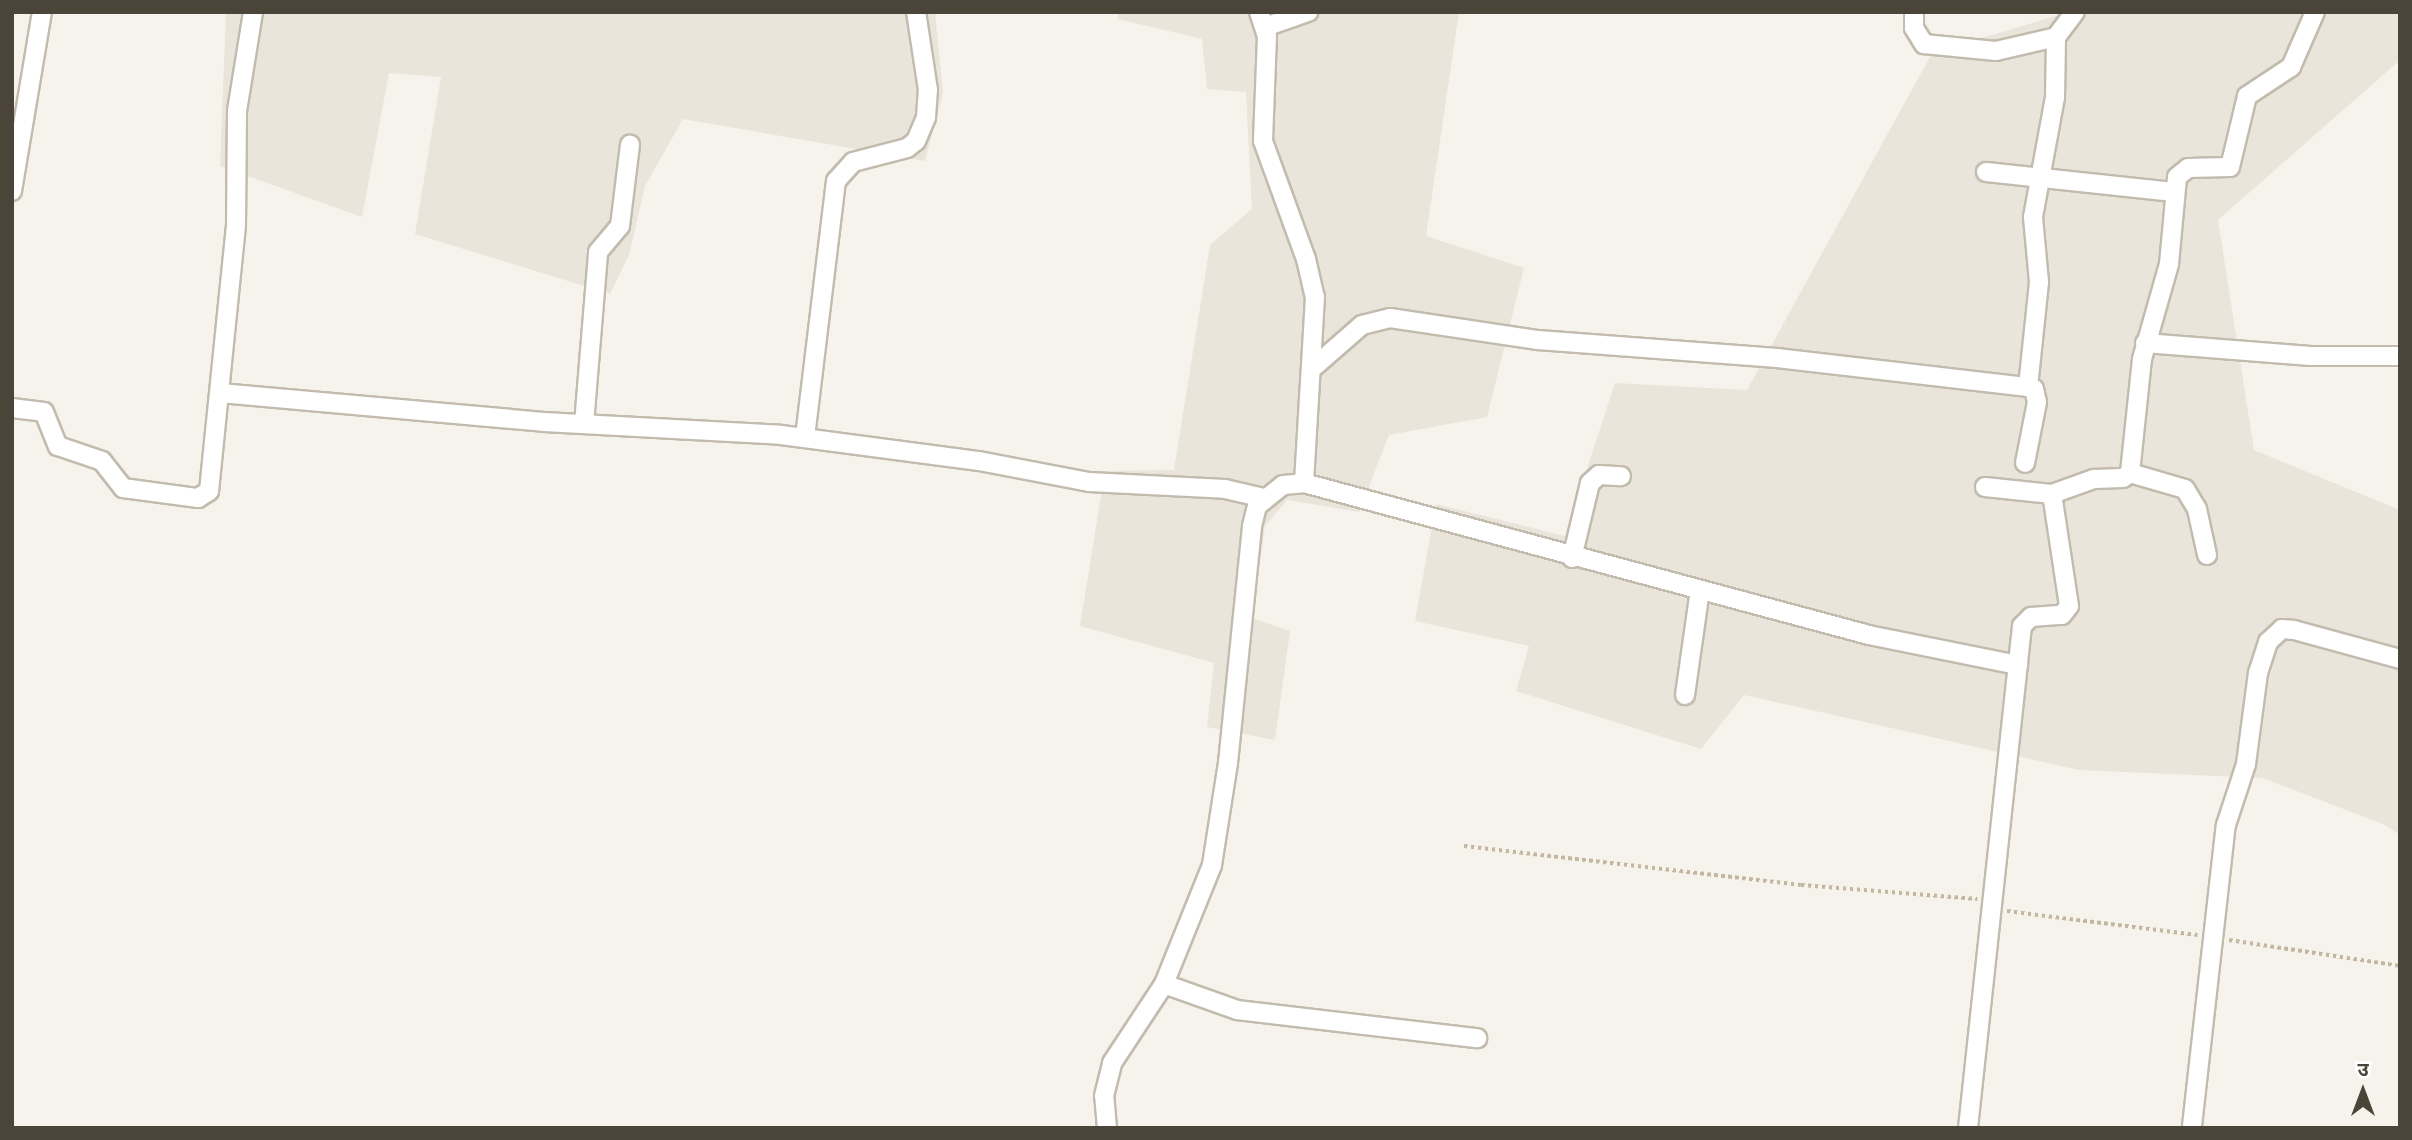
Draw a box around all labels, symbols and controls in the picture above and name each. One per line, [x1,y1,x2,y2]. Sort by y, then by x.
north arrow [2328,1056,2398,1126]
text: उ [2357,1058,2369,1081]

